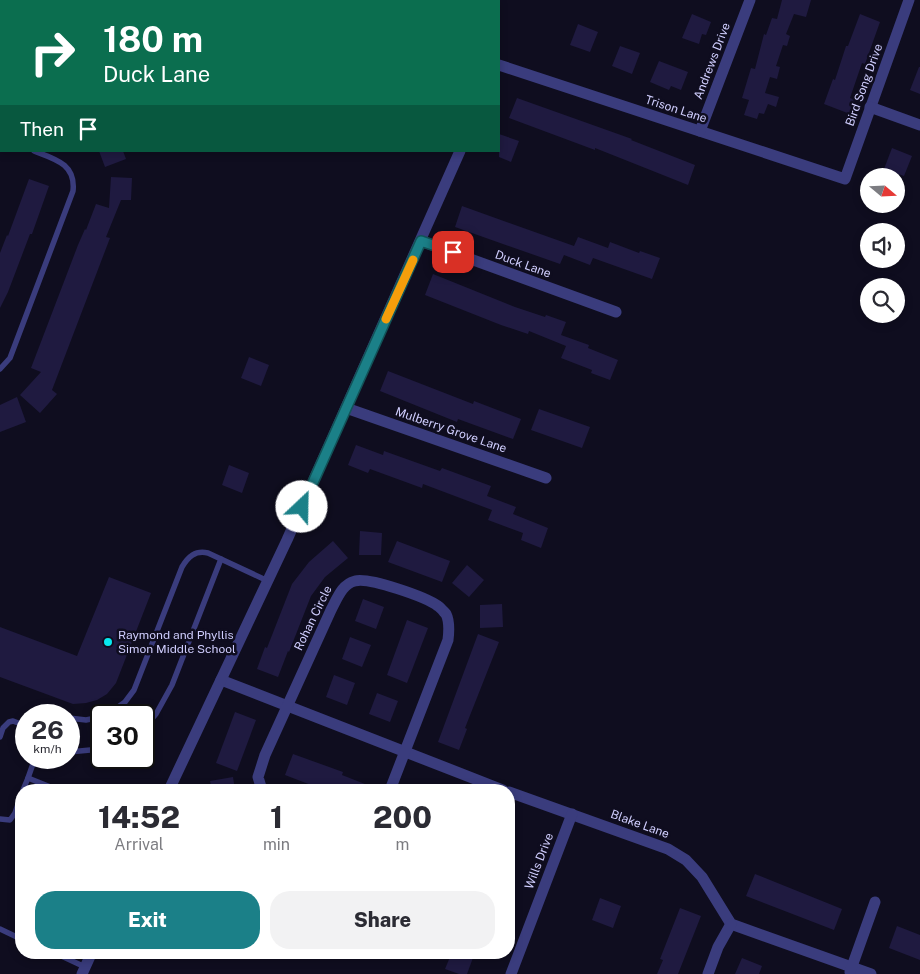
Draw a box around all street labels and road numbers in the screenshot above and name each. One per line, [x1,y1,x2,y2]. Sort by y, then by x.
street label: Andrews Drive [691,21,733,101]
street label: Bird Song Drive [843,42,885,128]
street label: Trison Lane [643,92,709,126]
street label: Duck Lane [493,247,553,281]
street label: Mulberry Grove Lane [394,404,509,456]
street label: Rohan Circle [291,583,335,653]
street label: Blake Lane [609,807,671,841]
street label: Wills Drive [522,831,556,891]

